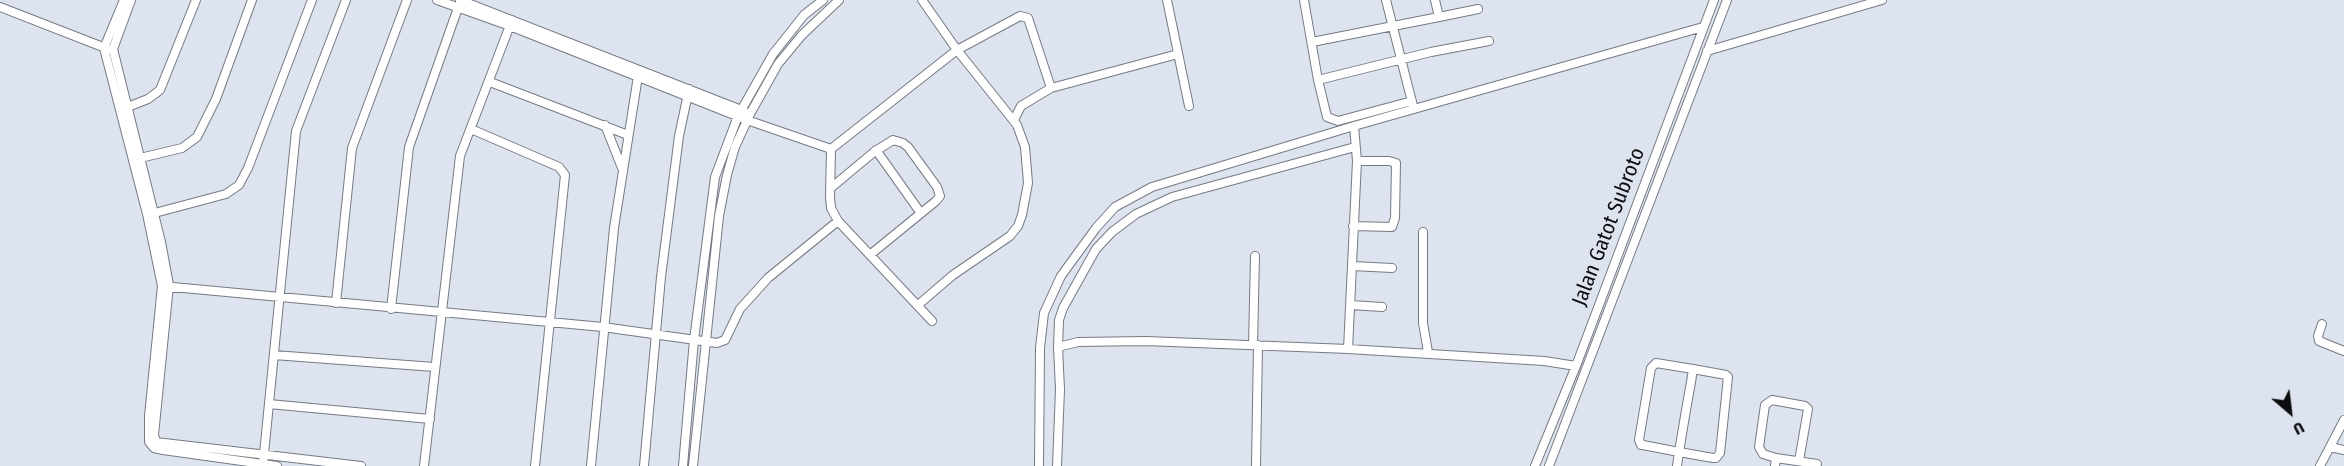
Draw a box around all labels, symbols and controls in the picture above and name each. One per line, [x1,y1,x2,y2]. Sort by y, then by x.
street label: Jalan Gatot Subroto [1567,144,1651,310]
north arrow [2260,382,2320,442]
text: U [2290,418,2307,439]

